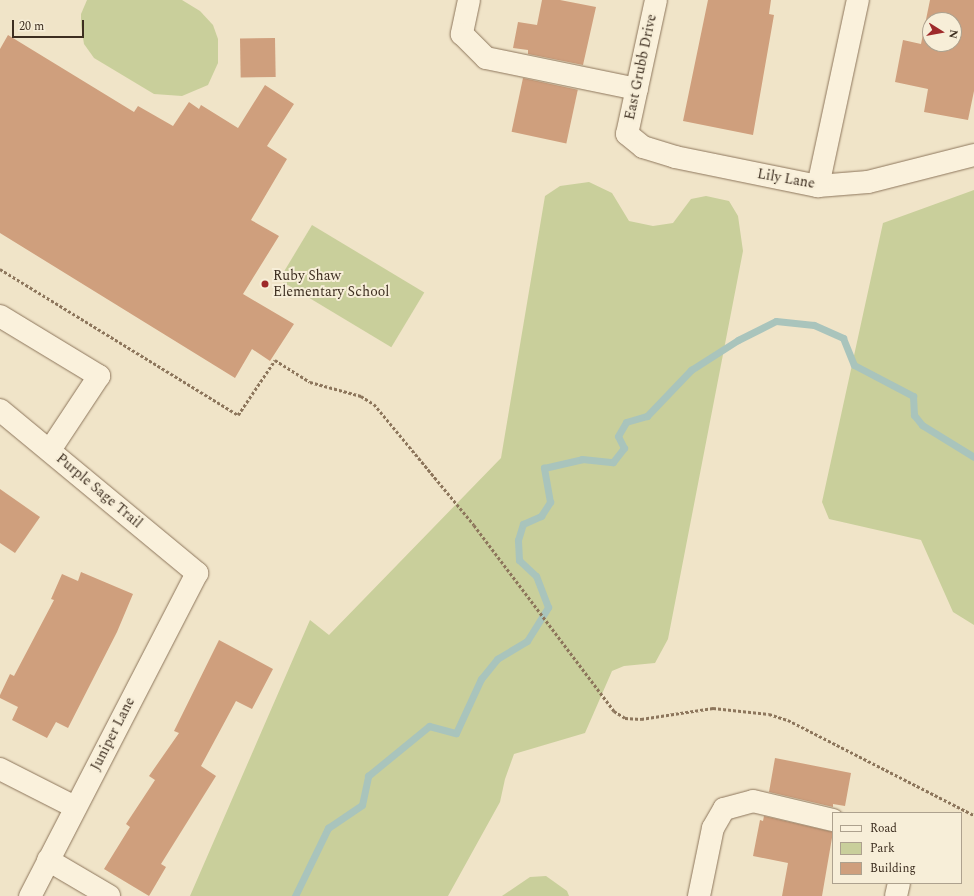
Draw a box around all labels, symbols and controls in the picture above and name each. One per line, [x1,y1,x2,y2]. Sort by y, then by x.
scale bar [14,12,86,38]
street label: East Grubb Drive [622,12,660,122]
north arrow [922,12,962,52]
text: 20 m [19,17,44,36]
text: N [944,28,962,40]
street label: Lily Lane [756,166,816,192]
place label: Ruby Shaw Elementary School [273,268,389,300]
marker: Ruby Shaw Elementary School [260,279,270,289]
street label: Purple Sage Trail [53,450,145,532]
street label: Juniper Lane [87,695,139,773]
legend [832,812,962,884]
text: Road [870,819,897,838]
text: Park [870,839,895,858]
text: Building [870,859,916,878]

